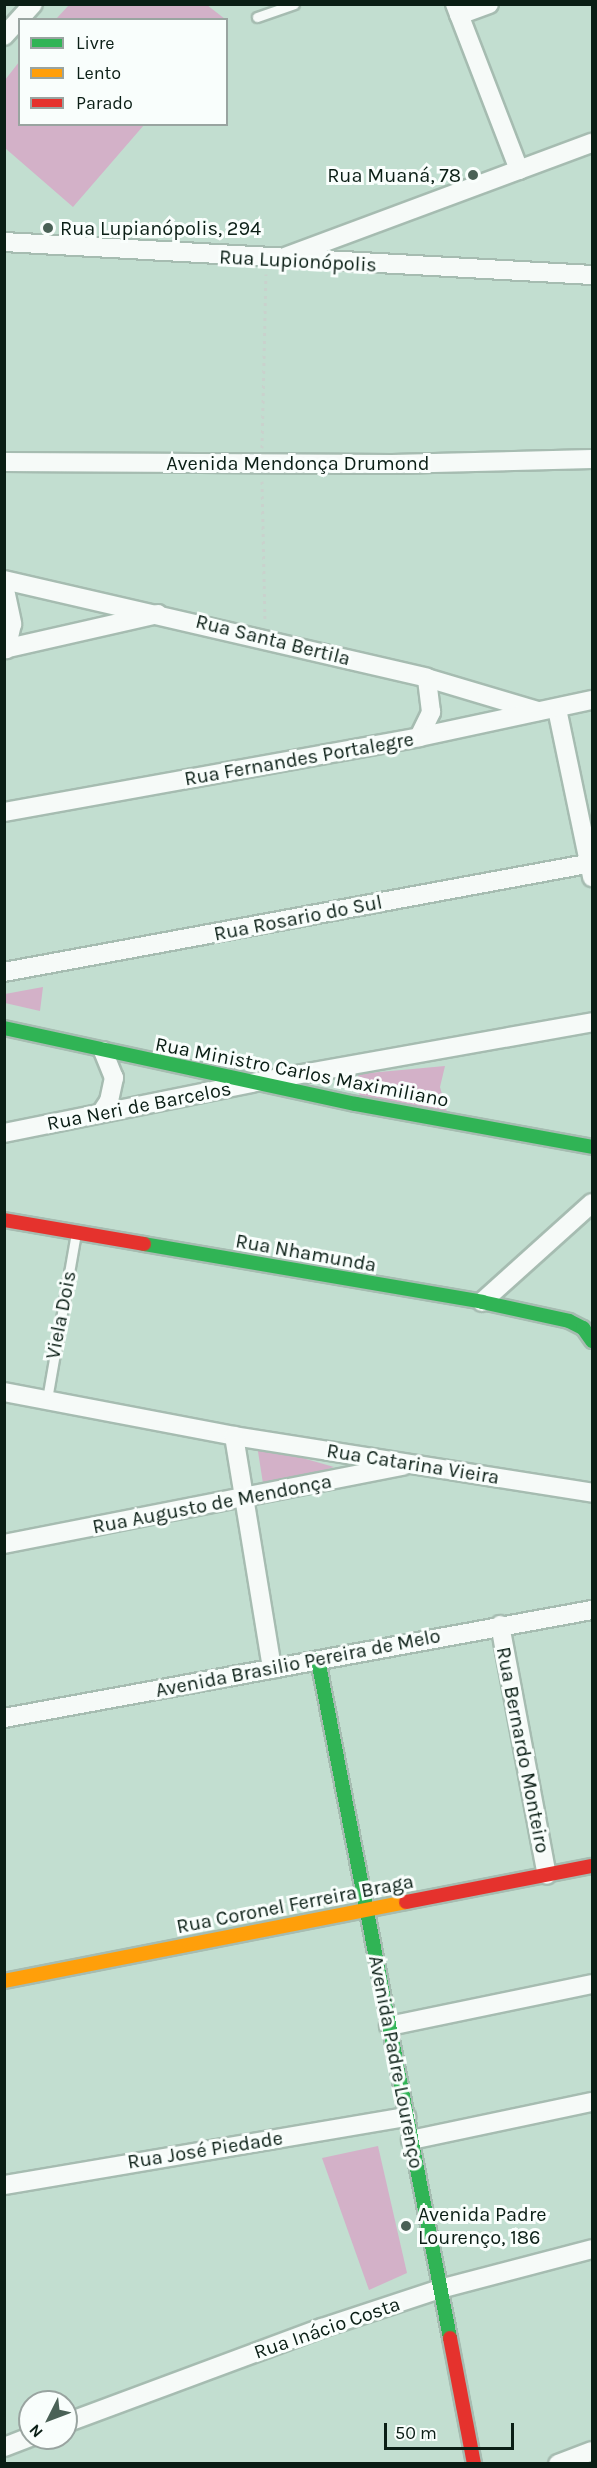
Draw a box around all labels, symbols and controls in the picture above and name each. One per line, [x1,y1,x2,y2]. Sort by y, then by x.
legend [18,18,228,126]
text: Livre [76,32,115,54]
text: Lento [76,62,121,84]
text: Parado [76,92,133,114]
place label: Rua Muaná, 78 [327,163,461,187]
marker: Rua Muaná, 78 [466,168,480,182]
place label: Rua Lupianópolis, 294 [60,216,261,240]
marker: Rua Lupianópolis, 294 [41,221,55,235]
street label: Rua Lupionópolis [219,245,377,277]
street label: Avenida Mendonça Drumond [166,451,430,475]
street label: Rua Santa Bertila [193,609,353,671]
street label: Rua Fernandes Portalegre [182,727,416,791]
street label: Rua Rosario do Sul [212,890,384,946]
street label: Rua Ministro Carlos Maximiliano [153,1032,451,1112]
street label: Rua Neri de Barcelos [45,1076,233,1136]
street label: Rua Nhamunda [234,1229,378,1277]
street label: Viela Dois [41,1269,81,1361]
street label: Rua Catarina Vieira [325,1438,501,1490]
street label: Rua Augusto de Mendonça [90,1469,334,1539]
street label: Avenida Brasilio Pereira de Melo [153,1624,443,1702]
street label: Rua Bernardo Monteiro [491,1645,555,1855]
street label: Rua Coronel Ferreira Braga [174,1869,416,1939]
street label: Avenida Padre Lourenço [364,1953,428,2171]
street label: Rua José Piedade [126,2126,284,2174]
place label: Avenida Padre Lourenço, 186 [418,2202,546,2249]
marker: Avenida Padre Lourenço, 186 [399,2219,413,2233]
street label: Rua Inácio Costa [251,2292,403,2364]
north arrow [18,2390,78,2450]
scale bar [387,2411,518,2449]
text: N [25,2420,47,2442]
text: 50 m [395,2422,437,2444]

